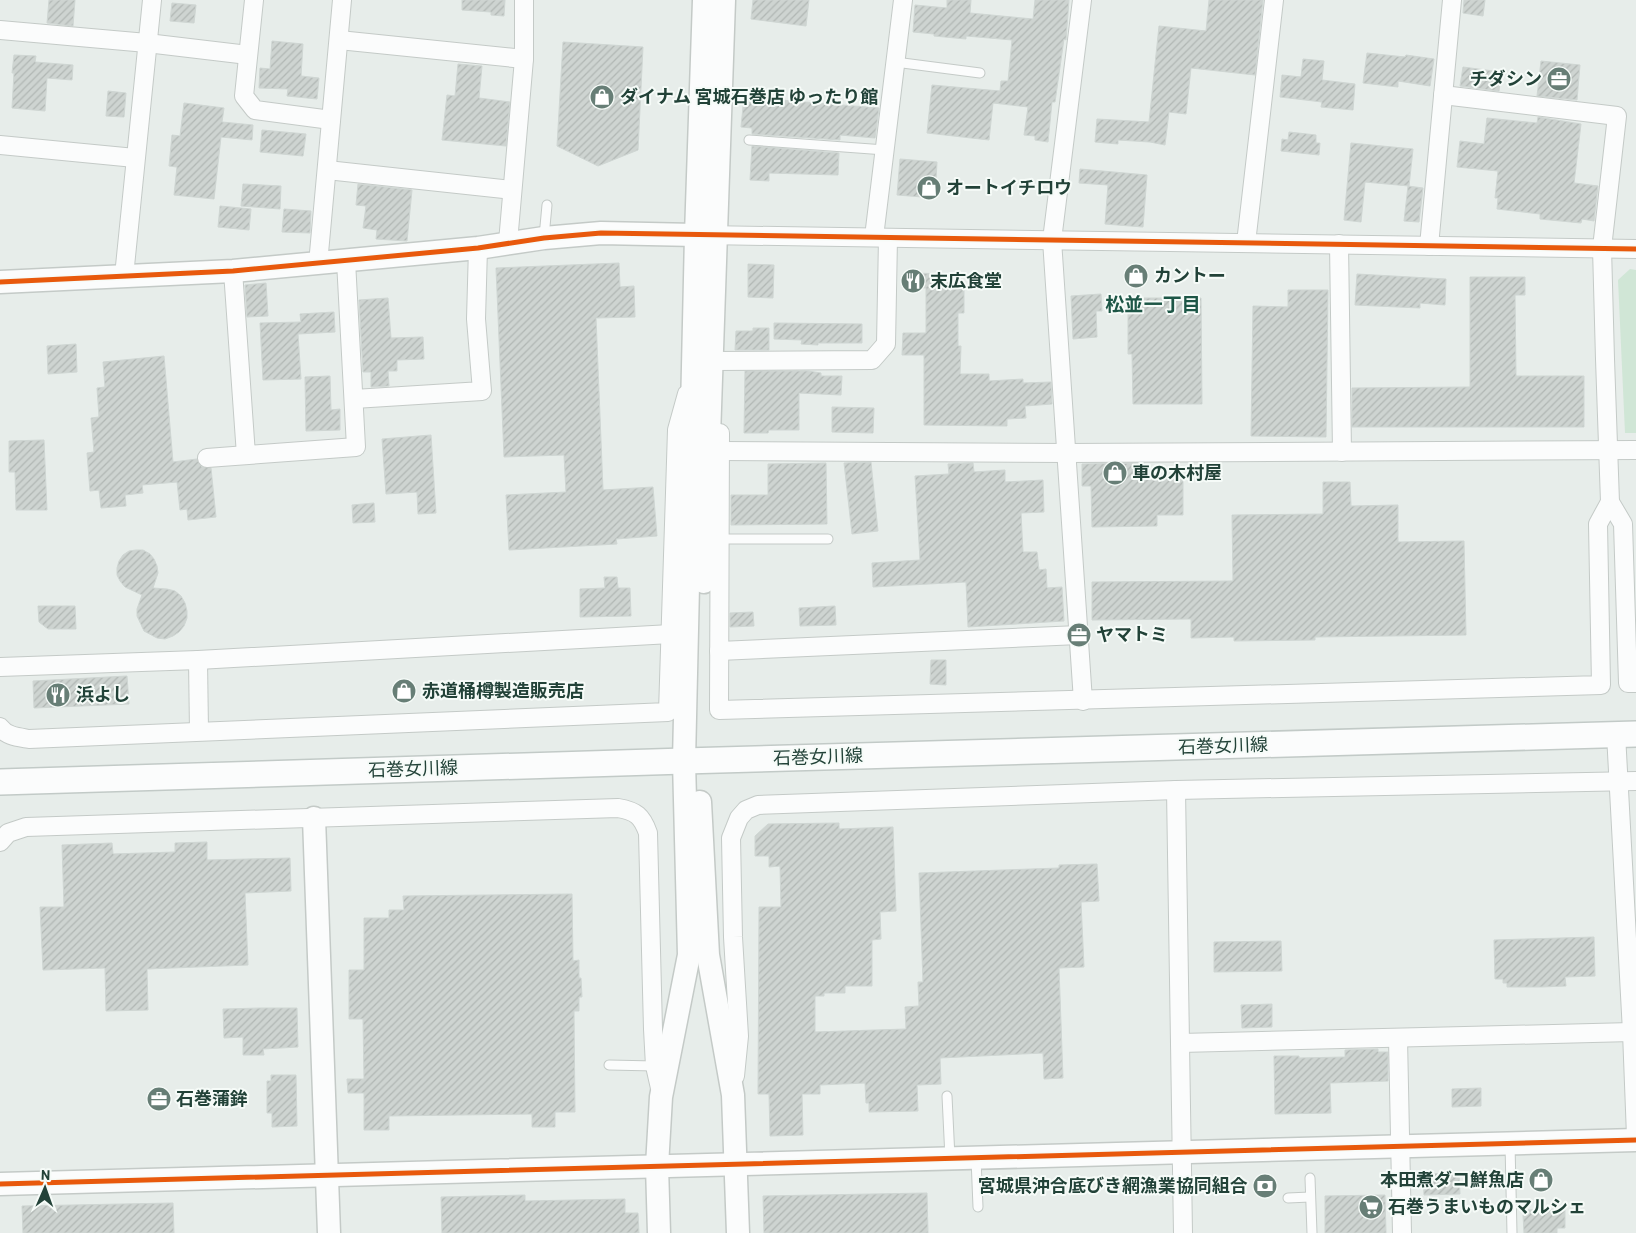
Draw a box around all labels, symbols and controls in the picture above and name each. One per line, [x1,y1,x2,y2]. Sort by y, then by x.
office icon: チダシン [1546,66,1572,92]
place label: チダシン [1470,67,1542,89]
shop icon: ダイナム 宮城石巻店 ゆったり館 [589,84,615,110]
place label: ダイナム 宮城石巻店 ゆったり館 [620,85,878,107]
shop icon: オートイチロウ [916,175,942,201]
place label: オートイチロウ [946,176,1072,198]
shop icon: カントー [1123,263,1149,289]
place label: カントー [1154,264,1226,286]
restaurant icon: 末広食堂 [900,268,926,294]
place label: 末広食堂 [930,269,1002,291]
district label: 松並一丁目 [1105,292,1201,315]
shop icon: 車の木村屋 [1102,460,1128,486]
place label: 車の木村屋 [1132,461,1222,483]
office icon: ヤマトミ [1066,622,1092,648]
place label: ヤマトミ [1096,623,1168,645]
shop icon: 赤道桶樽製造販売店 [391,678,417,704]
place label: 赤道桶樽製造販売店 [422,679,584,701]
restaurant icon: 浜よし [45,682,71,708]
place label: 浜よし [76,683,130,705]
street label: 石巻女川線 [1178,732,1268,758]
street label: 石巻女川線 [773,743,863,769]
street label: 石巻女川線 [368,755,458,781]
office icon: 石巻蒲鉾 [146,1086,172,1112]
place label: 石巻蒲鉾 [176,1087,248,1109]
north arrow [20,1163,70,1213]
text: N [41,1166,50,1183]
shop icon: 本田煮ダコ鮮魚店 [1528,1167,1554,1193]
place label: 本田煮ダコ鮮魚店 [1380,1168,1524,1190]
bank icon: 宮城県沖合底びき網漁業協同組合 [1252,1173,1278,1199]
place label: 宮城県沖合底びき網漁業協同組合 [978,1174,1248,1196]
supermarket icon: 石巻うまいものマルシェ [1358,1194,1384,1220]
place label: 石巻うまいものマルシェ [1388,1195,1586,1217]

